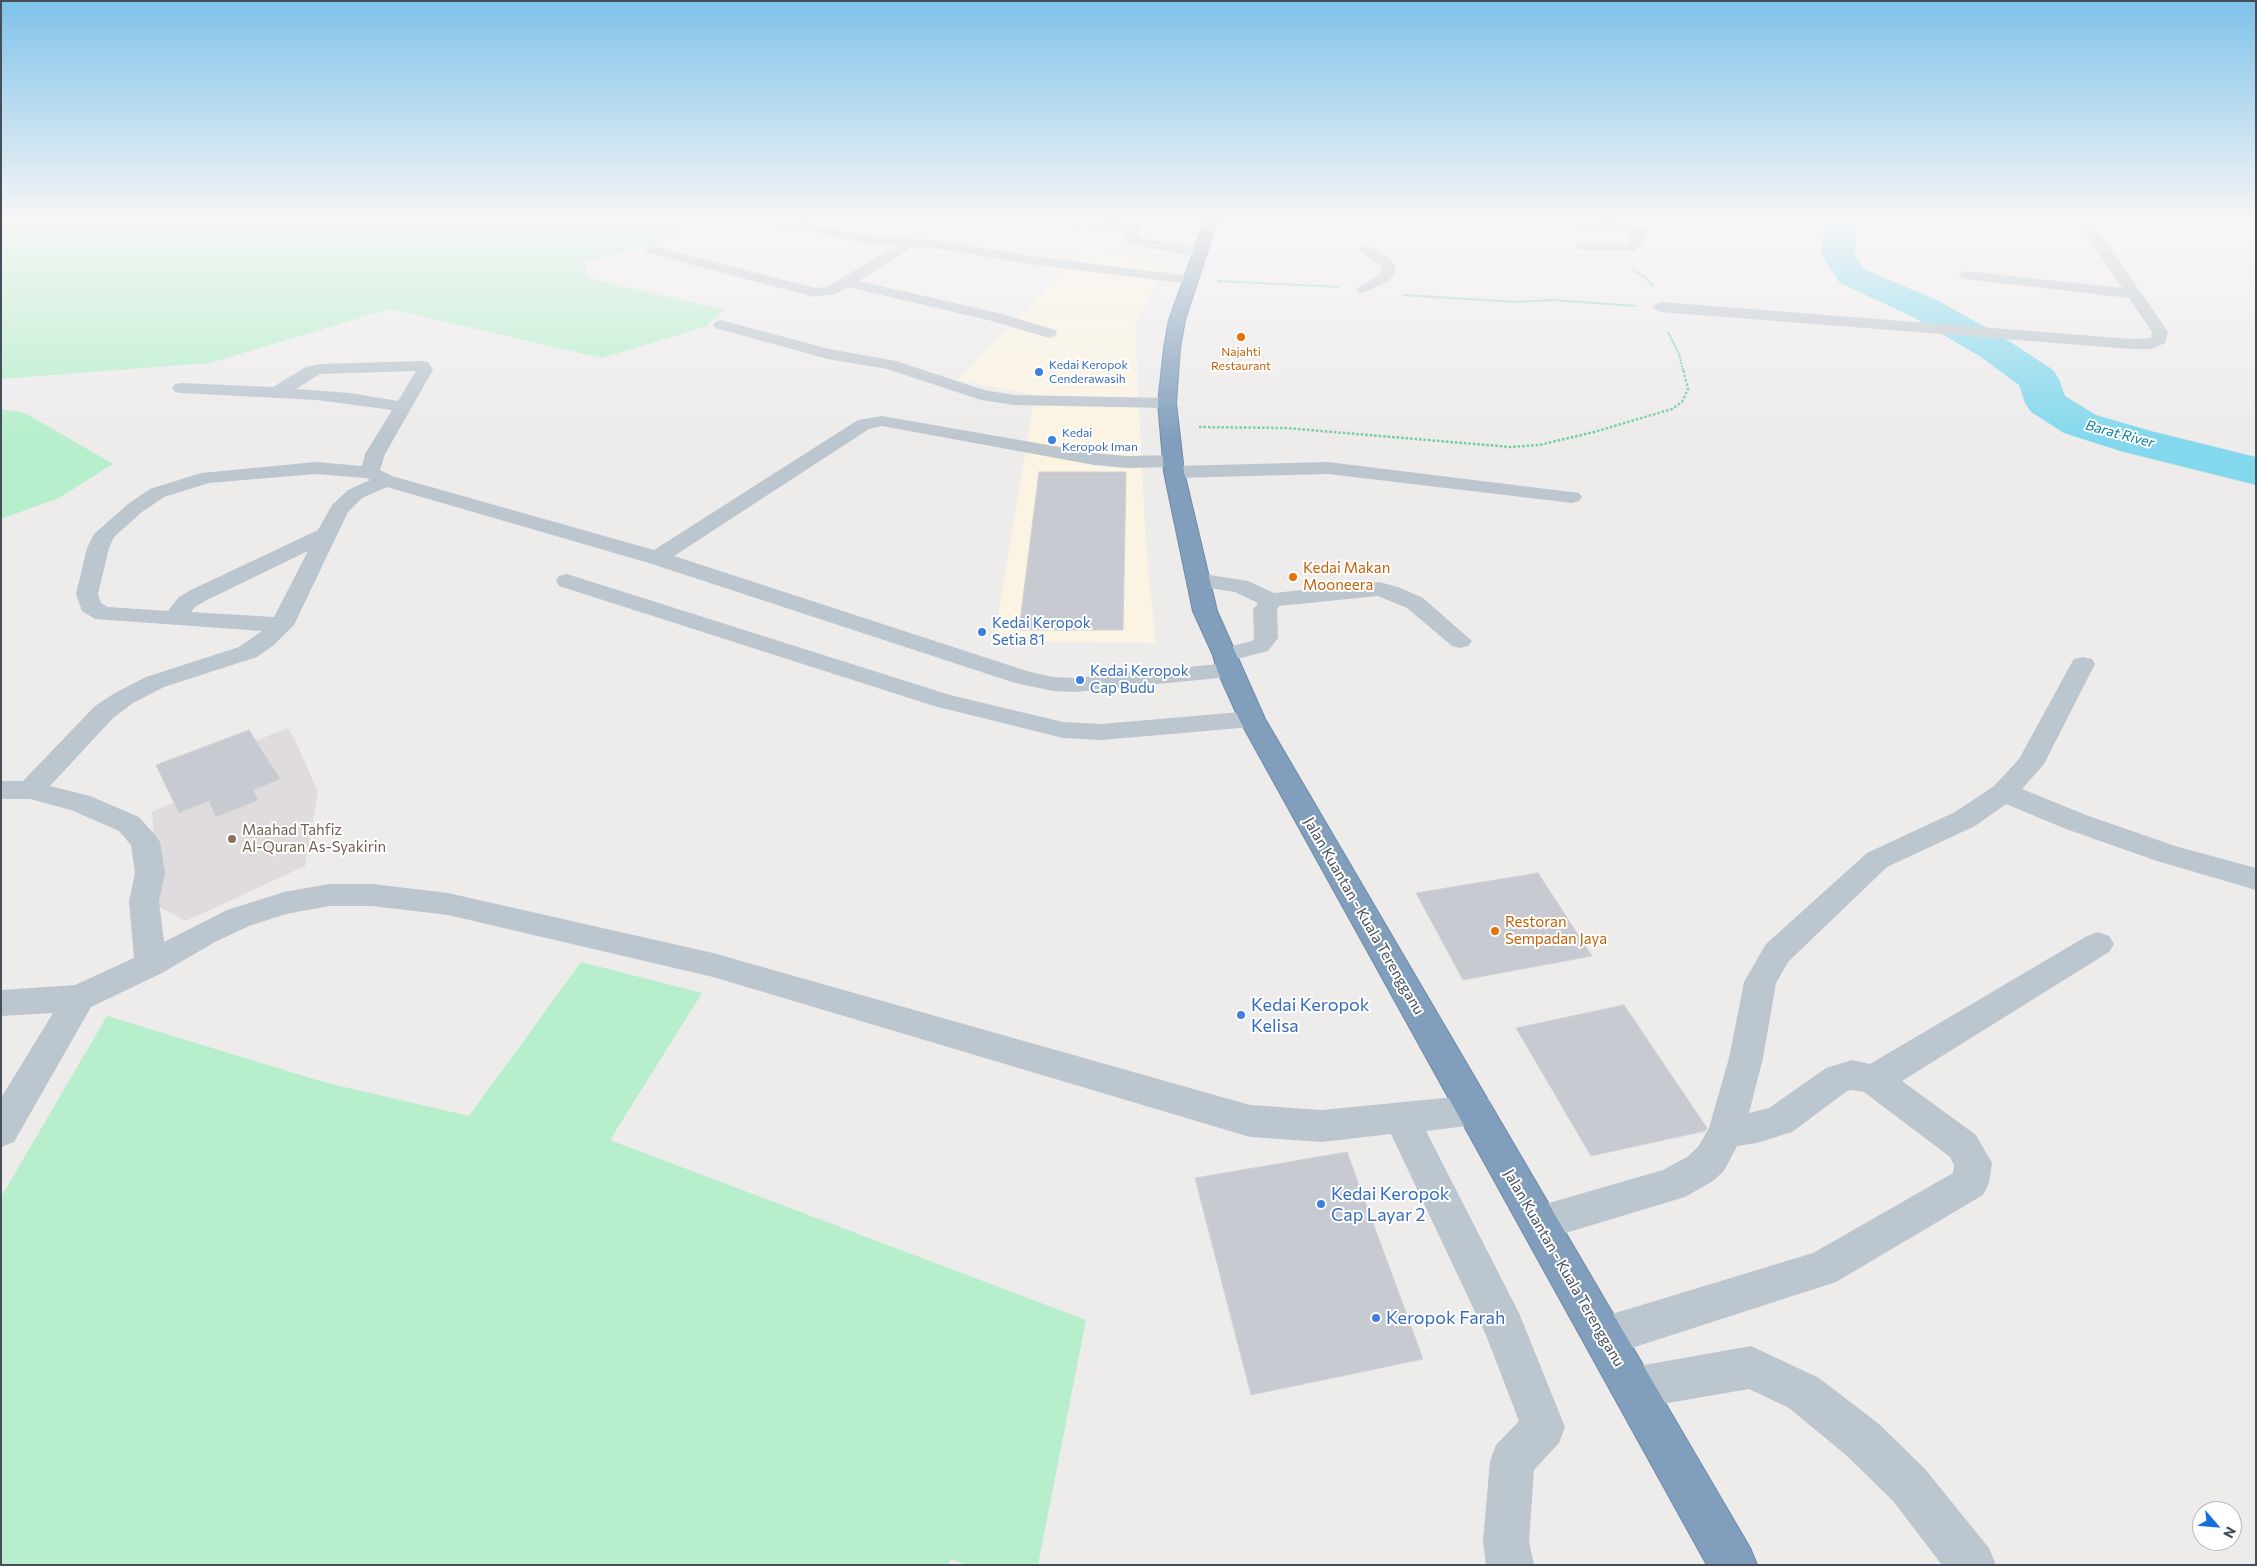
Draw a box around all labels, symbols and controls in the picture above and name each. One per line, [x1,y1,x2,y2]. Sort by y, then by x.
marker: Najahti Restaurant [1235,331,1247,343]
place label: Najahti Restaurant [1211,345,1271,373]
place label: Kedai Keropok Cenderawasih [1049,358,1128,386]
marker: Kedai Keropok Cenderawasih [1033,366,1045,378]
water label: Barat River [2084,417,2156,451]
place label: Kedai Keropok Iman [1062,426,1138,454]
marker: Kedai Keropok Iman [1046,434,1058,446]
place label: Kedai Makan Mooneera [1303,559,1390,594]
marker: Kedai Makan Mooneera [1287,571,1299,583]
place label: Kedai Keropok Setia 81 [992,614,1091,649]
marker: Kedai Keropok Setia 81 [976,626,988,638]
place label: Kedai Keropok Cap Budu [1090,662,1189,697]
marker: Kedai Keropok Cap Budu [1074,674,1086,686]
street label: Jalan Kuantan - Kuala Terengganu [1300,814,1428,1018]
place label: Maahad Tahfiz Al-Quran As-Syakirin [242,821,386,856]
marker: Maahad Tahfiz Al-Quran As-Syakirin [226,833,238,845]
place label: Restoran Sempadan Jaya [1505,913,1607,948]
marker: Restoran Sempadan Jaya [1489,925,1501,937]
place label: Kedai Keropok Kelisa [1251,994,1370,1036]
marker: Kedai Keropok Kelisa [1235,1009,1247,1021]
street label: Jalan Kuantan - Kuala Terengganu [1500,1166,1628,1370]
place label: Kedai Keropok Cap Layar 2 [1331,1183,1450,1226]
marker: Kedai Keropok Cap Layar 2 [1315,1198,1327,1210]
place label: Keropok Farah [1386,1307,1505,1329]
marker: Keropok Farah [1370,1312,1382,1324]
north arrow [2192,1501,2242,1551]
text: N [2220,1524,2240,1541]

